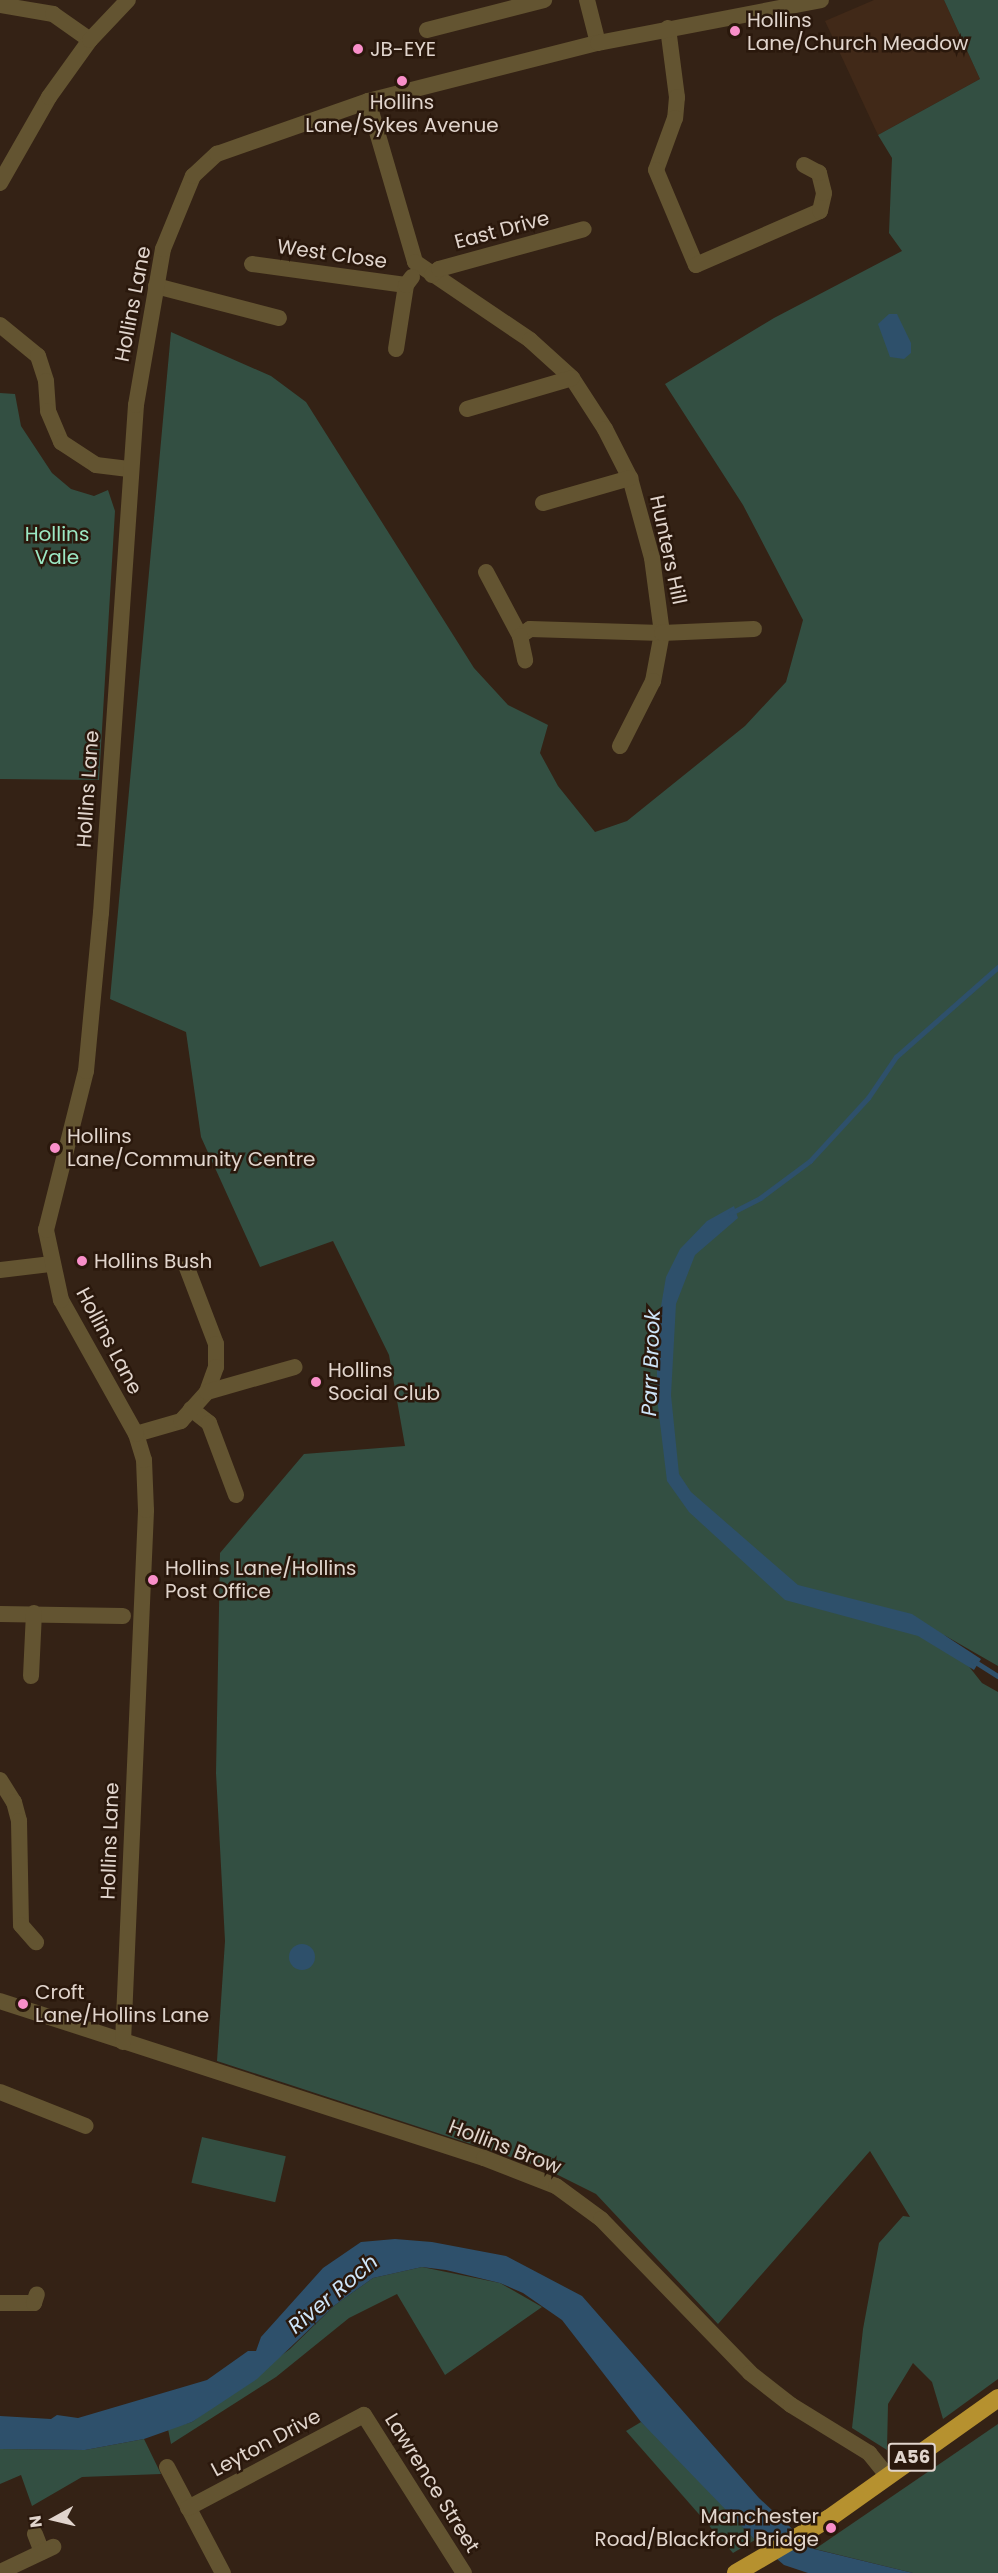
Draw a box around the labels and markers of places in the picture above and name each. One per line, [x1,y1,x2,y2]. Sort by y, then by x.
place label: Hollins Lane/Church Meadow [747,8,969,55]
marker: Hollins Lane/Church Meadow [728,24,742,38]
place label: JB-EYE [370,37,436,61]
marker: JB-EYE [351,42,365,56]
marker: Hollins Lane/Sykes Avenue [395,74,409,88]
place label: Hollins Lane/Sykes Avenue [305,90,499,137]
place label: Hollins Lane/Community Centre [67,1124,315,1171]
marker: Hollins Lane/Community Centre [48,1141,62,1155]
place label: Hollins Bush [94,1249,212,1273]
marker: Hollins Bush [75,1254,89,1268]
place label: Hollins Social Club [328,1358,440,1405]
marker: Hollins Social Club [309,1375,323,1389]
place label: Hollins Lane/Hollins Post Office [165,1556,356,1603]
marker: Hollins Lane/Hollins Post Office [146,1573,160,1587]
place label: Croft Lane/Hollins Lane [35,1980,209,2027]
marker: Croft Lane/Hollins Lane [16,1997,30,2011]
place label: Manchester Road/Blackford Bridge [595,2504,819,2551]
marker: Manchester Road/Blackford Bridge [824,2521,838,2535]

